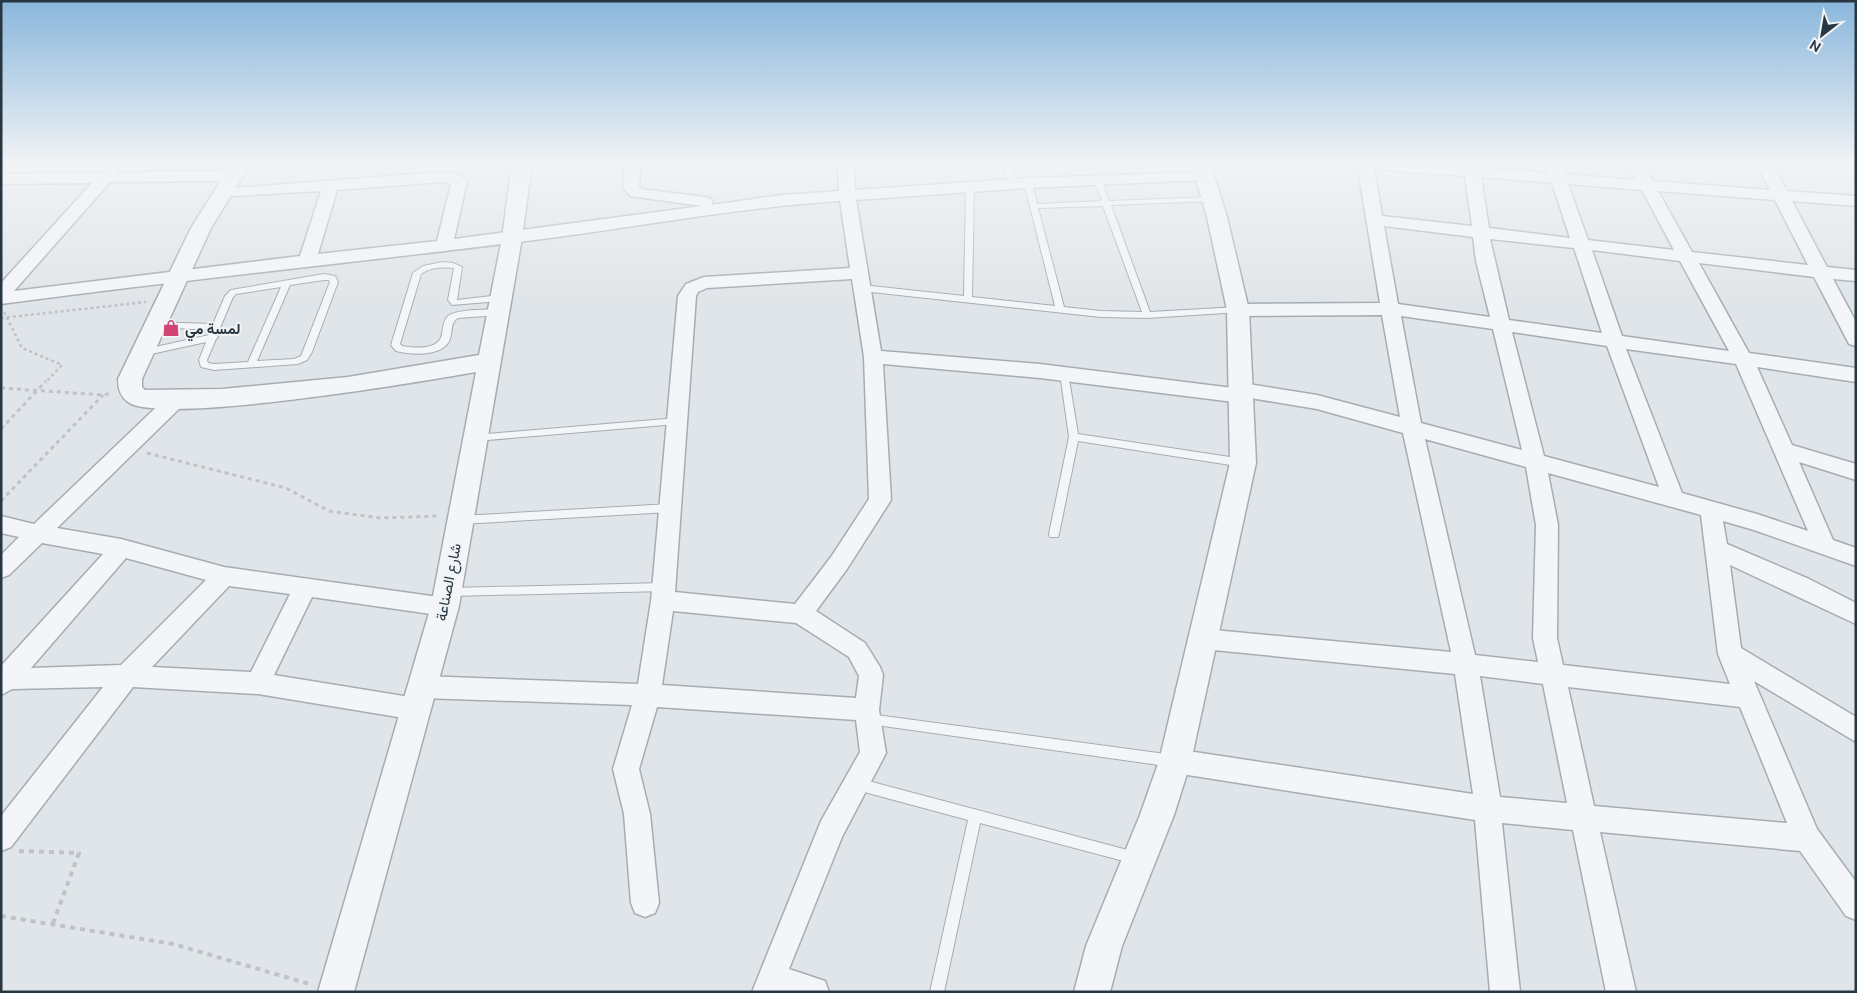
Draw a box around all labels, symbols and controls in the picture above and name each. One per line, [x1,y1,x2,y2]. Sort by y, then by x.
north arrow [1797,10,1847,60]
text: N [1807,37,1824,56]
shop icon: لمسة مي [161,318,181,338]
place label: لمسة مي [185,320,241,342]
street label: شارع الصناعة [432,541,467,623]

